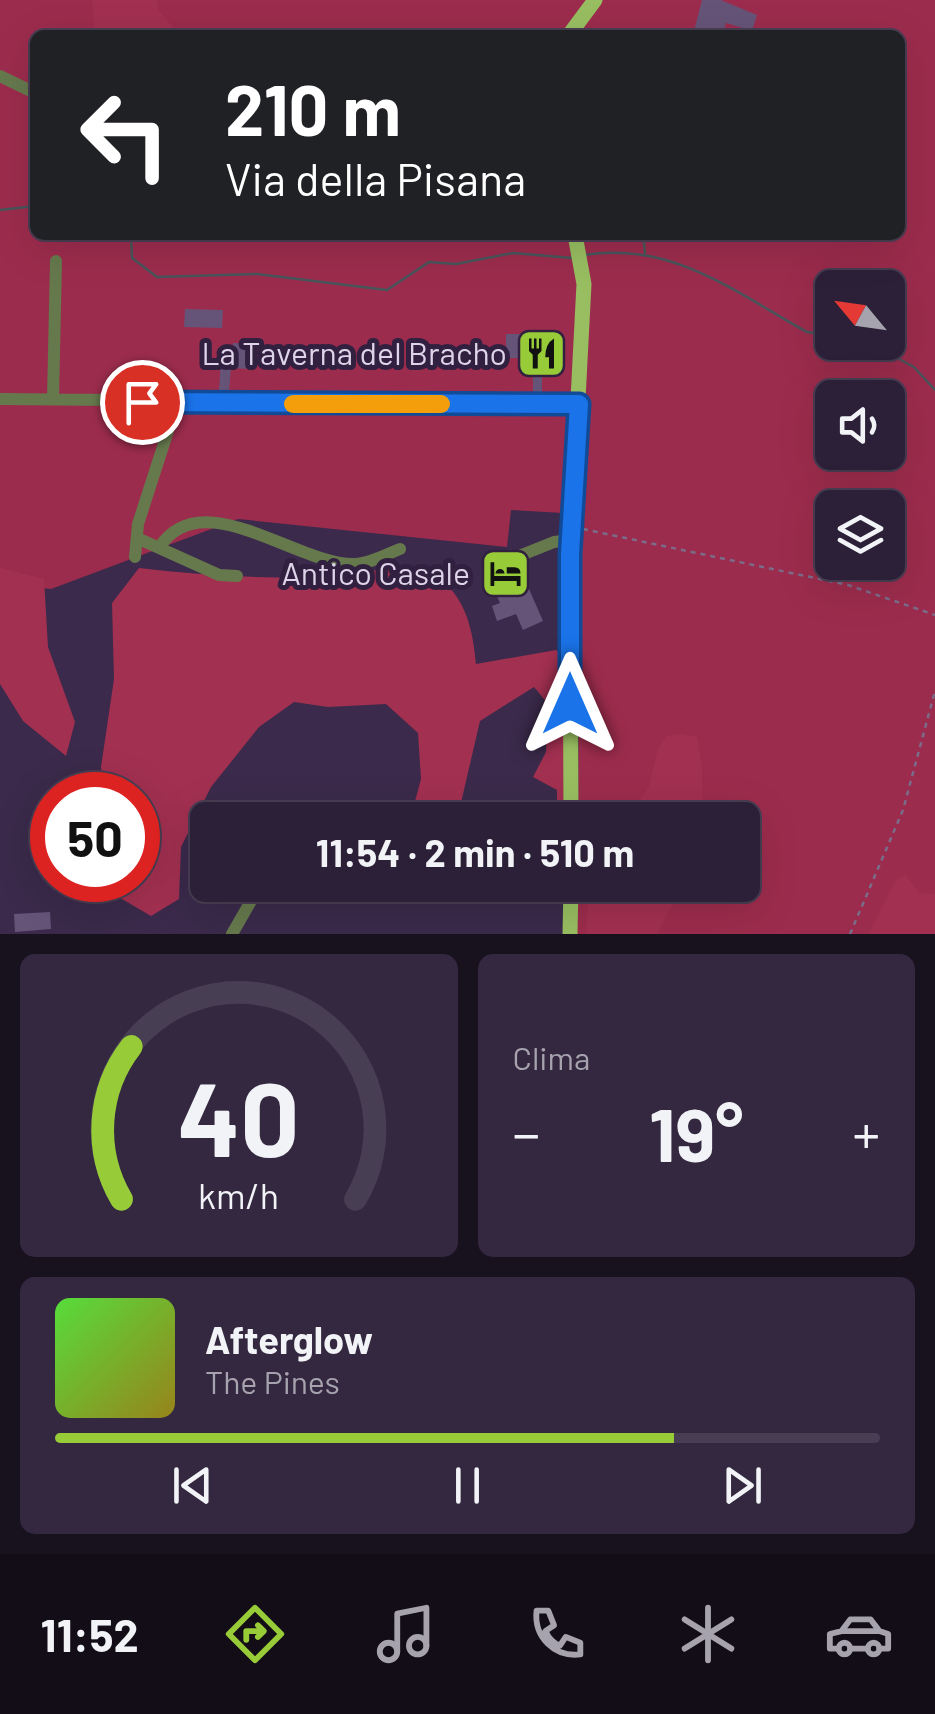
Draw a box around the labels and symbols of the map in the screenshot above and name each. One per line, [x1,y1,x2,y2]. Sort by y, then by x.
north arrow [815,270,905,360]
restaurant icon: La Taverna del Bracho [516,328,568,380]
place label: La Taverna del Bracho [201,333,507,371]
pin [100,360,185,445]
hotel icon: Antico Casale [479,548,531,600]
place label: Antico Casale [281,553,470,591]
position arrow [518,652,622,756]
speed limit sign: 50 [30,772,160,902]

